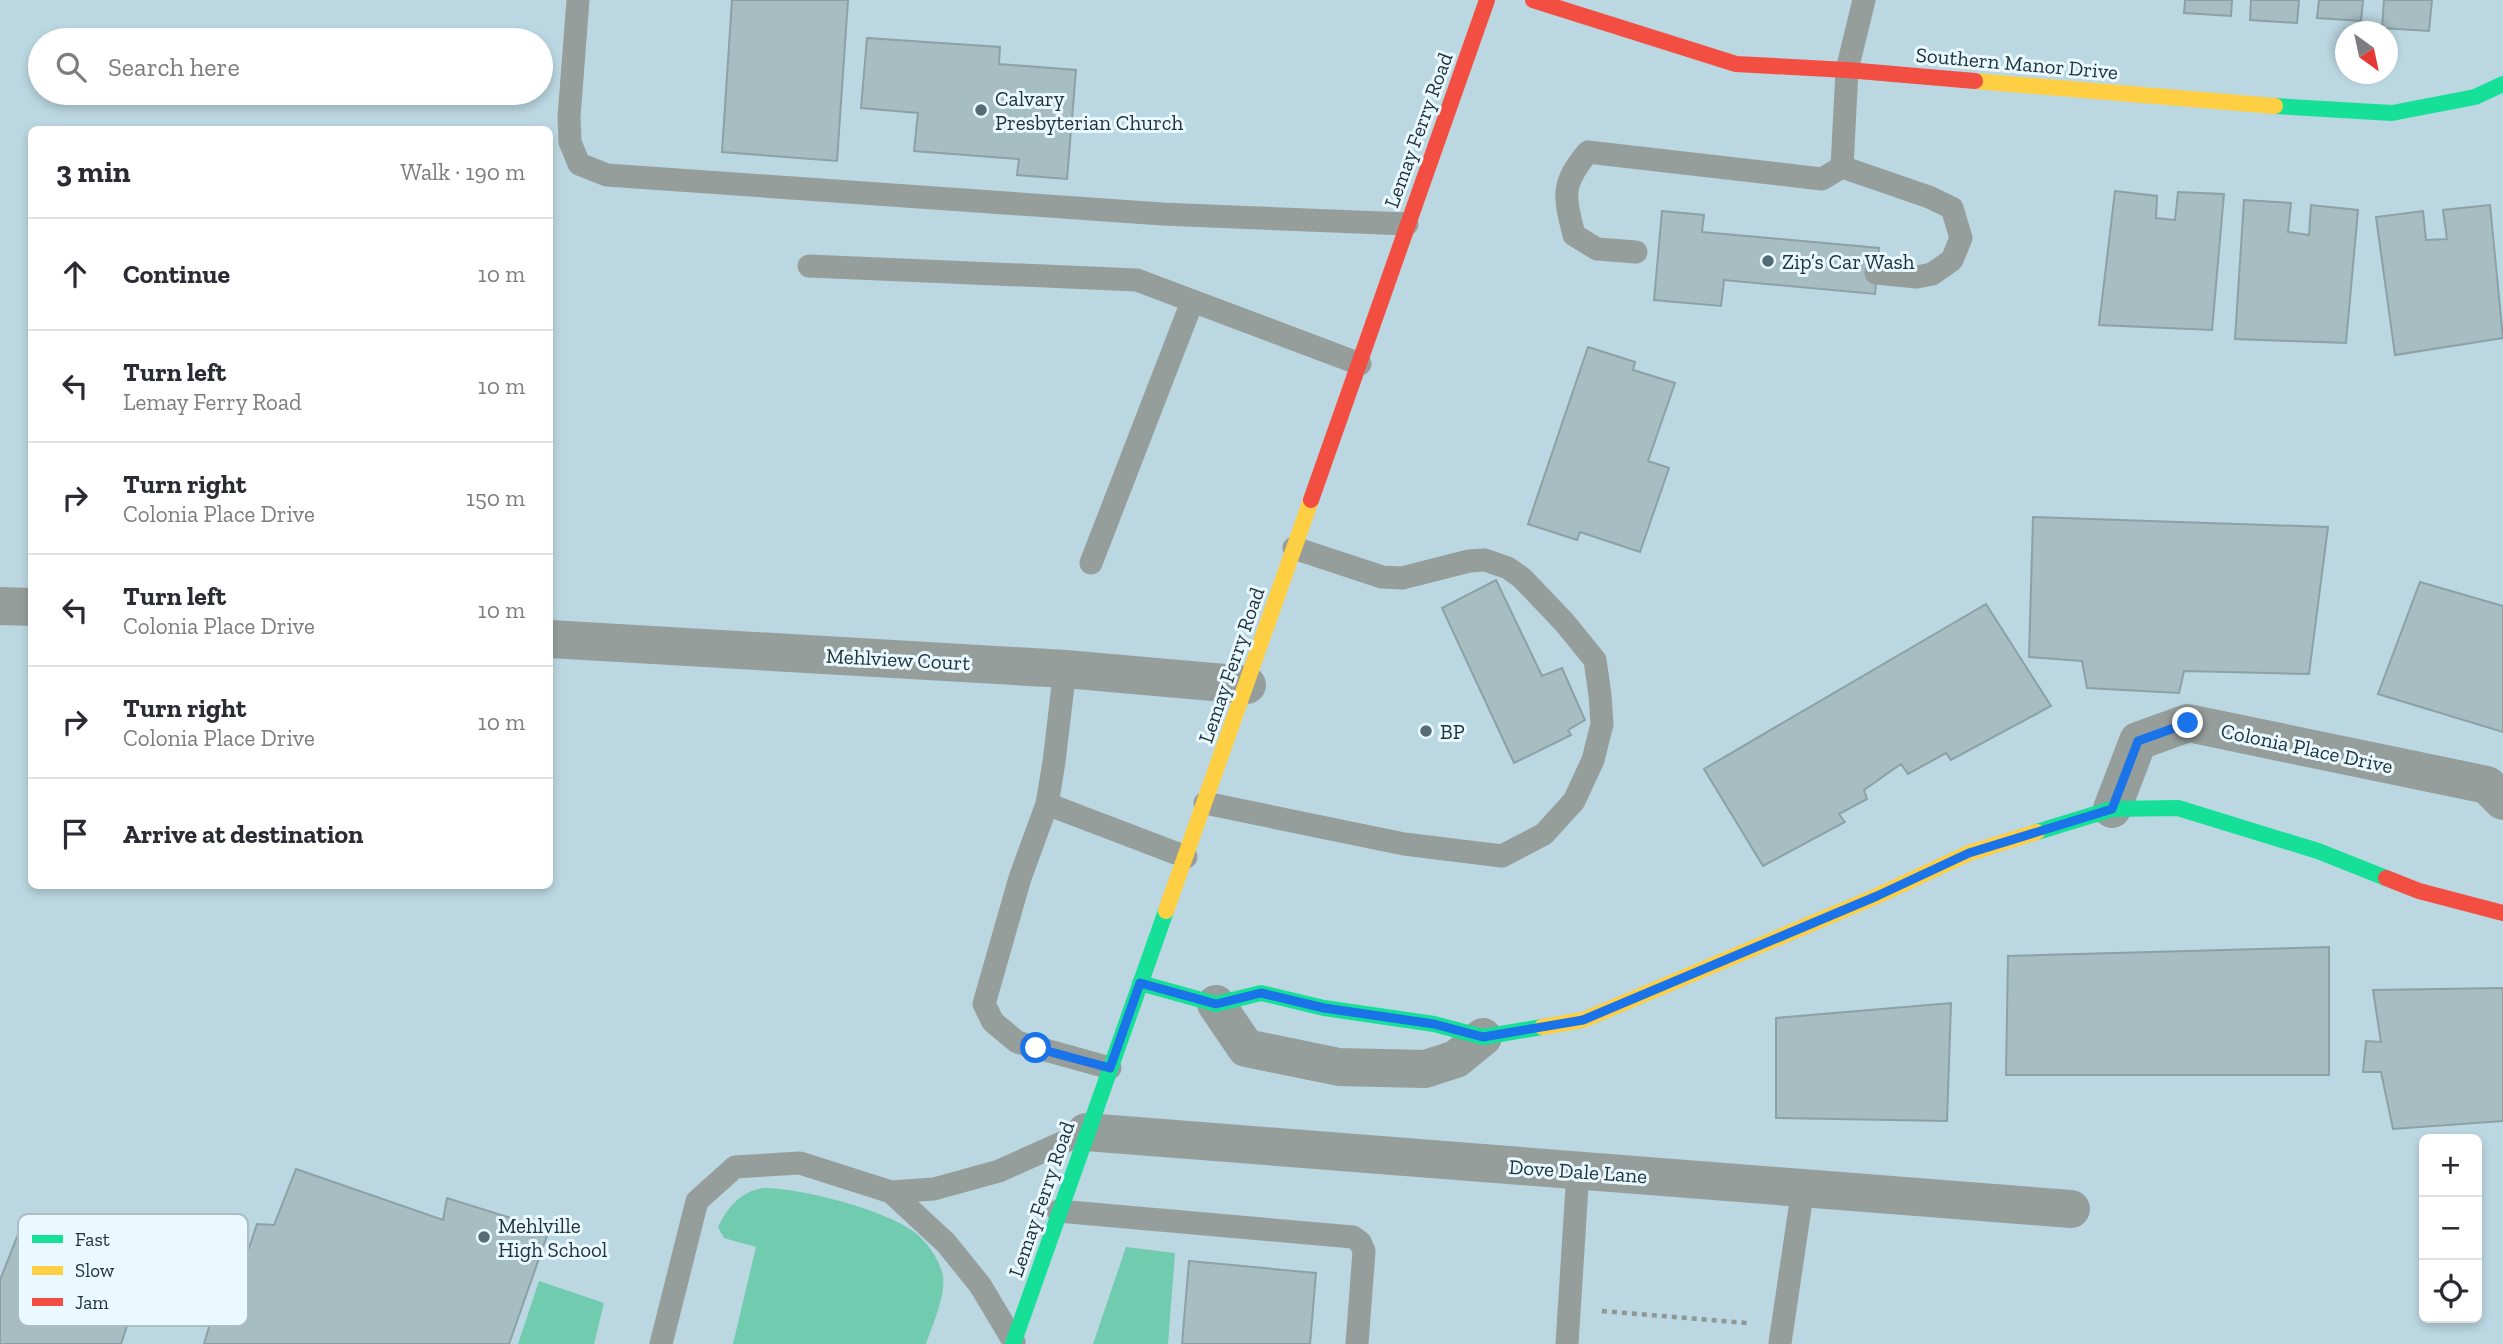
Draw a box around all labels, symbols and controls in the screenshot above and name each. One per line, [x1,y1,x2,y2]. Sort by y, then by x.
north arrow [2335,21,2398,84]
search box [28,28,553,105]
street label: Southern Manor Drive [1915,42,2119,84]
icon: search [52,48,90,86]
street label: Lemay Ferry Road [1378,49,1458,211]
text: Search here [108,51,240,83]
place label: Calvary Presbyterian Church [995,86,1183,135]
marker: Calvary Presbyterian Church [973,102,989,118]
text: 3 min [56,154,131,190]
text: Walk · 190 m [400,158,525,186]
place label: Zip’s Car Wash [1782,249,1915,274]
marker: Zip’s Car Wash [1760,253,1776,269]
icon: ahead [56,255,94,293]
text: Continue [123,258,230,290]
text: 10 m [478,260,525,288]
text: Turn left [123,356,226,388]
icon: left [56,367,94,405]
text: 10 m [478,372,525,400]
text: Lemay Ferry Road [123,388,302,416]
text: Turn right [123,468,246,500]
icon: right [56,479,94,517]
text: 150 m [466,484,525,512]
text: Colonia Place Drive [123,500,315,528]
text: Turn left [123,580,226,612]
street label: Lemay Ferry Road [1193,583,1270,746]
icon: left [56,591,94,629]
text: 10 m [478,596,525,624]
text: Colonia Place Drive [123,612,315,640]
street label: Mehlview Court [825,643,971,675]
text: Turn right [123,692,246,724]
icon: right [56,703,94,741]
route end [2172,707,2203,738]
text: 10 m [478,708,525,736]
street label: Colonia Place Drive [2219,718,2395,778]
place label: BP [1440,719,1465,744]
marker: BP [1418,723,1434,739]
text: Colonia Place Drive [123,724,315,752]
icon: arrive [56,815,94,853]
text: Arrive at destination [123,818,363,850]
route start [1020,1032,1051,1063]
street label: Lemay Ferry Road [1003,1117,1080,1280]
map controls [2419,1134,2482,1323]
button: + [2419,1134,2482,1197]
street label: Dove Dale Lane [1508,1154,1648,1188]
button: − [2419,1197,2482,1260]
place label: Mehlville High School [498,1213,608,1262]
legend [18,1214,248,1326]
text: Fast [75,1228,110,1251]
marker: Mehlville High School [476,1229,492,1245]
text: Slow [75,1259,115,1282]
button: locate [2419,1260,2482,1323]
text: Jam [75,1291,109,1314]

